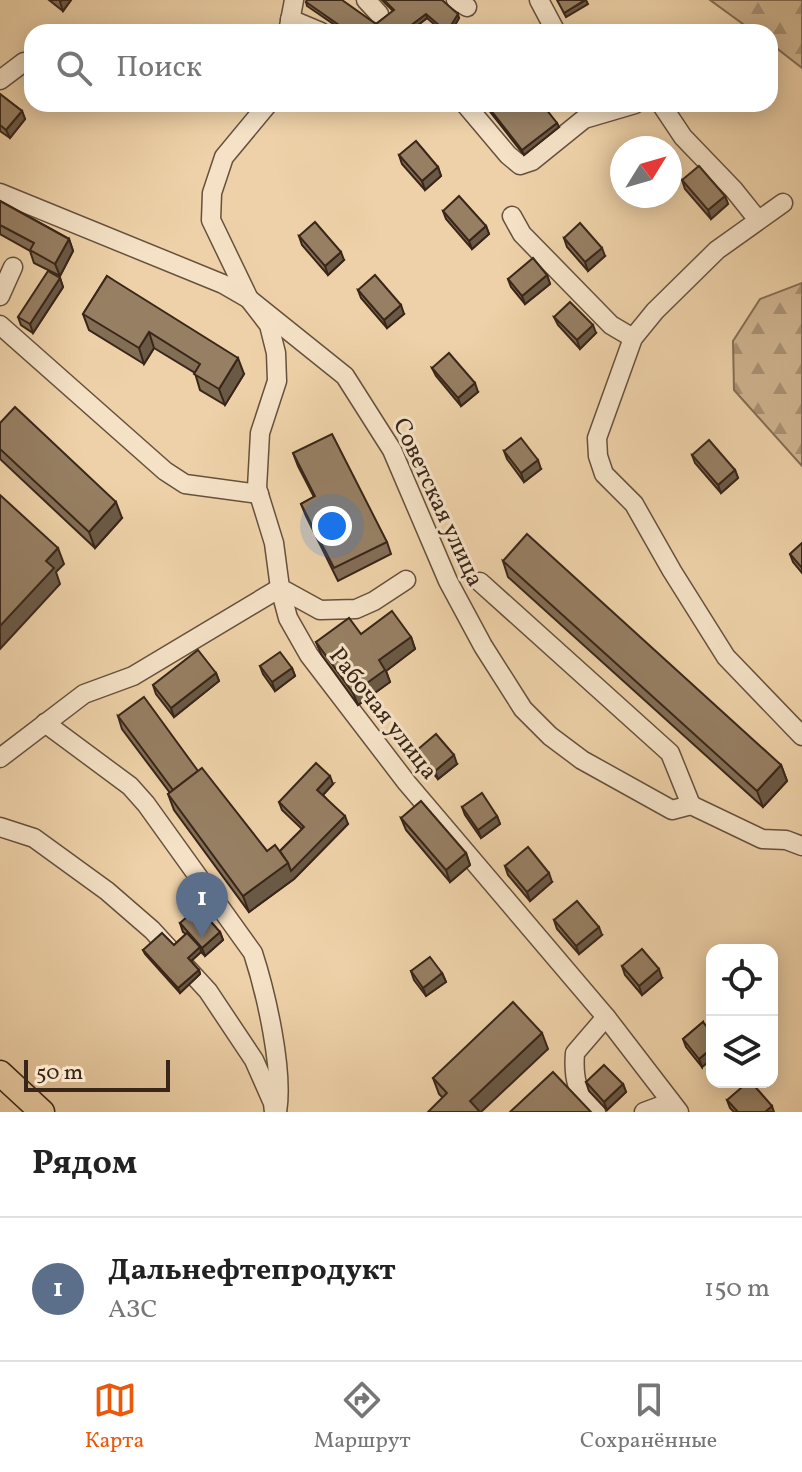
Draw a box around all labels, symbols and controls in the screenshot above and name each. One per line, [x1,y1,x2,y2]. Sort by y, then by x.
search box [24,24,778,112]
icon: search [52,46,96,90]
text: Поиск [116,47,202,89]
north arrow [610,136,682,208]
street label: Советская улица [383,413,491,593]
your location [312,506,352,546]
street label: Рабочая улица [320,641,445,788]
pin: 1 [176,872,228,938]
map controls [706,944,778,1088]
button: locate [706,944,778,1016]
button: layers [706,1016,778,1088]
scale bar [24,1056,170,1092]
text: 50 m [36,1058,83,1089]
text: Рядом [32,1141,137,1188]
text: Дальнефтепродукт [108,1250,396,1292]
text: 1 [53,1271,63,1307]
text: 150 m [704,1271,770,1307]
text: АЗС [108,1292,158,1328]
tab: Карта [85,1378,144,1457]
tab: Маршрут [314,1378,411,1457]
tab: Сохранённые [580,1378,717,1457]

